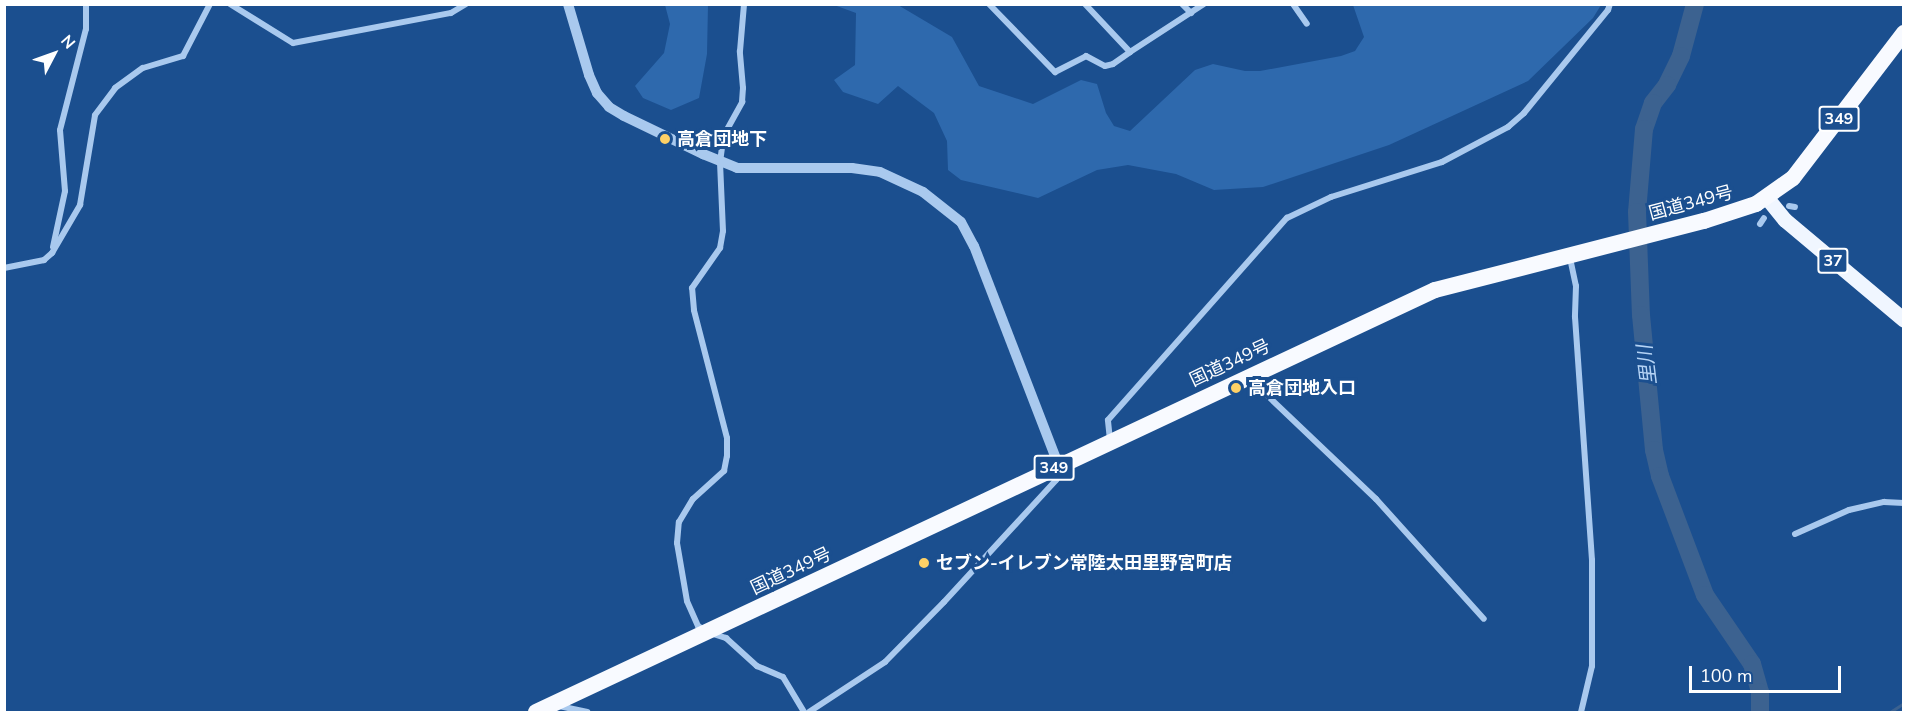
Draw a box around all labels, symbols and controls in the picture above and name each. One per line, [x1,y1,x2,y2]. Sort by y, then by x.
north arrow [24,24,84,84]
text: N [55,30,80,54]
road number: 349 [1818,106,1860,132]
place label: 高倉団地下 [677,128,767,150]
marker: 高倉団地下 [658,132,672,146]
street label: 国道349号 [1646,181,1736,225]
road number: 37 [1816,248,1850,274]
street label: 国道349号 [1186,335,1274,391]
water label: 里川 [1633,344,1661,386]
place label: 高倉団地入口 [1248,377,1356,399]
marker: 高倉団地入口 [1229,381,1243,395]
road number: 349 [1033,455,1075,481]
street label: 国道349号 [747,543,835,599]
place label: セブン-イレブン常陸太田里野宮町店 [936,552,1232,574]
marker: セブン-イレブン常陸太田里野宮町店 [917,556,931,570]
scale bar [1692,654,1844,692]
text: 100 m [1700,664,1752,688]

